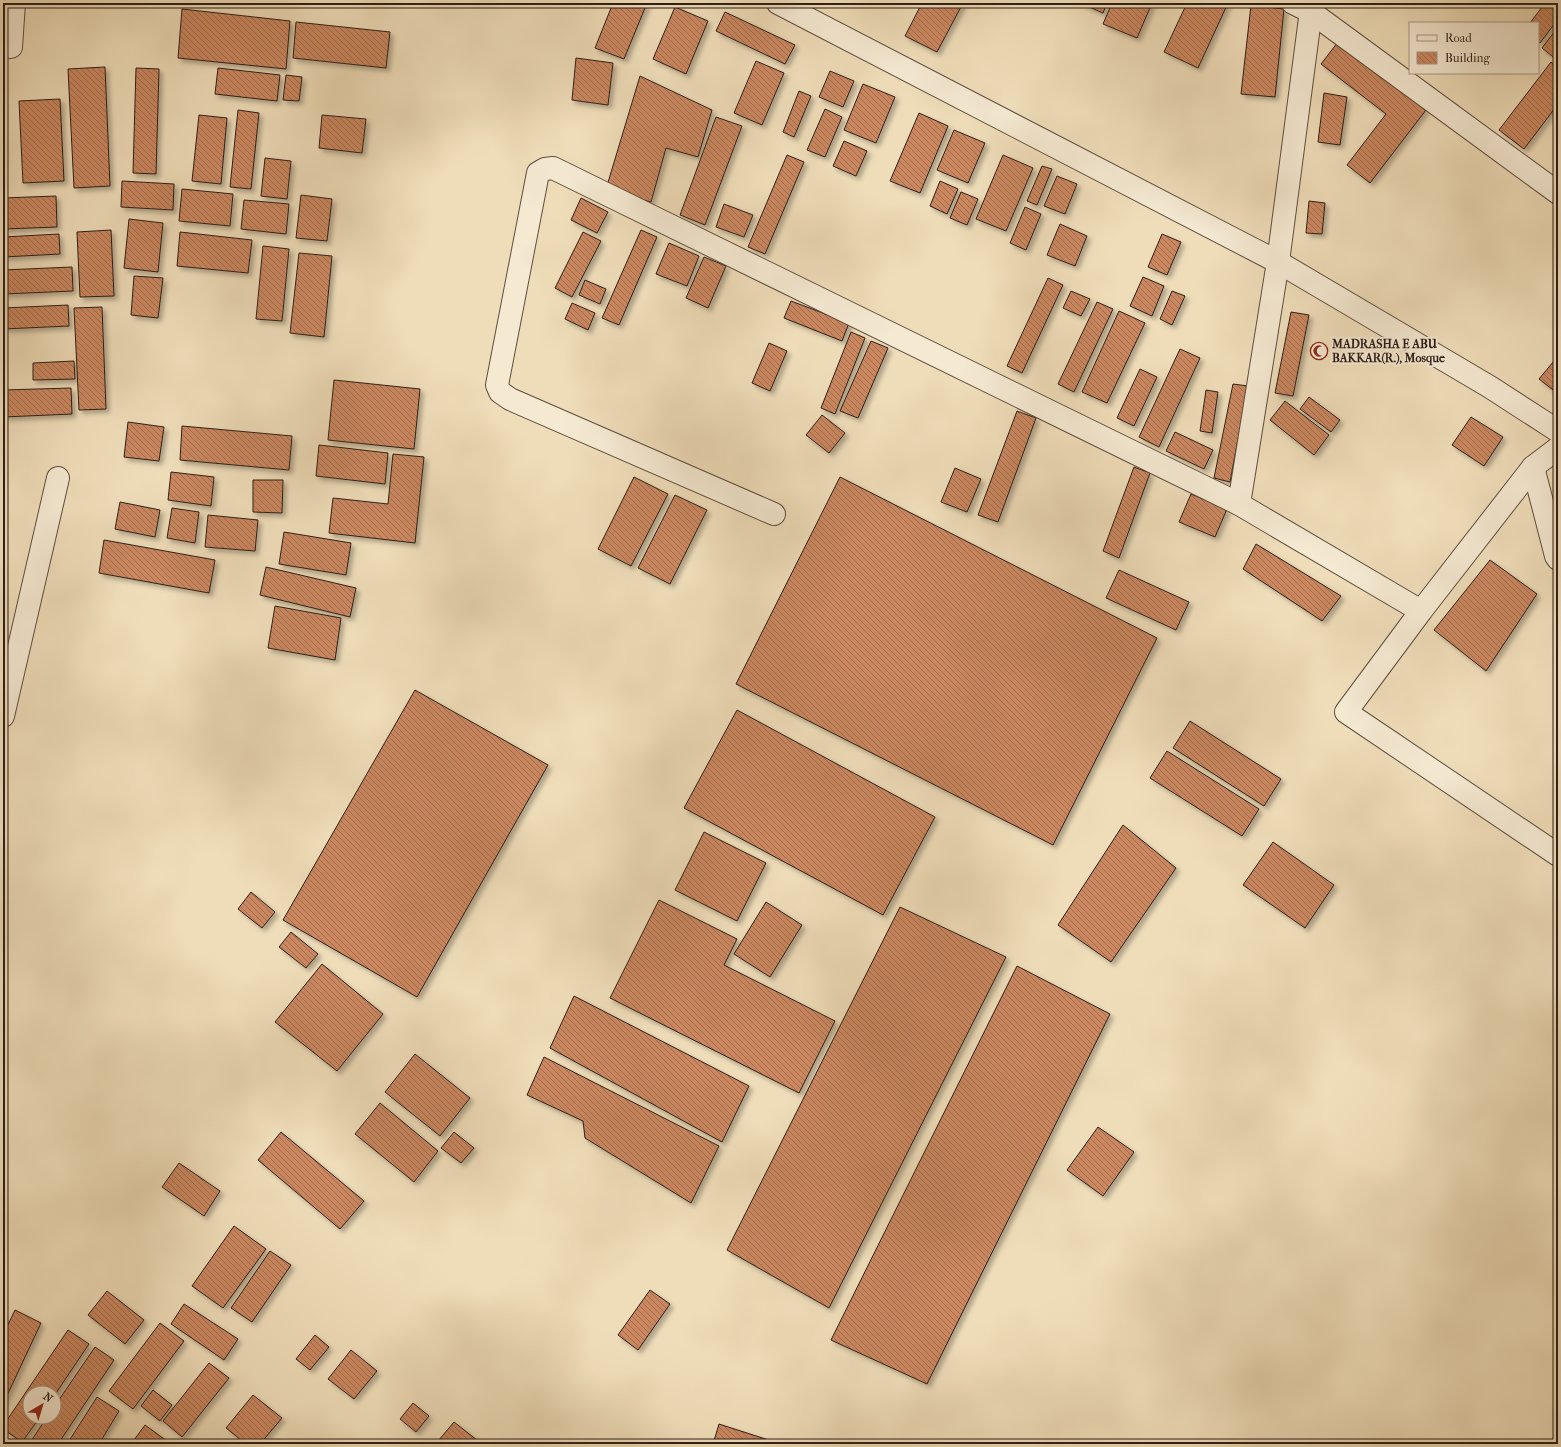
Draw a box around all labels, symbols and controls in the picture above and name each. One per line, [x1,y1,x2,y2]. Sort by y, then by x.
legend [1409,22,1539,74]
text: Road [1445,31,1472,45]
text: Building [1445,51,1490,65]
place label: MADRASHA E ABU BAKKAR(R.), Mosque [1331,337,1445,366]
mosque icon: MADRASHA E ABU BAKKAR(R.), Mosque [1309,341,1329,361]
north arrow [22,1385,62,1425]
text: N [41,1390,56,1406]

